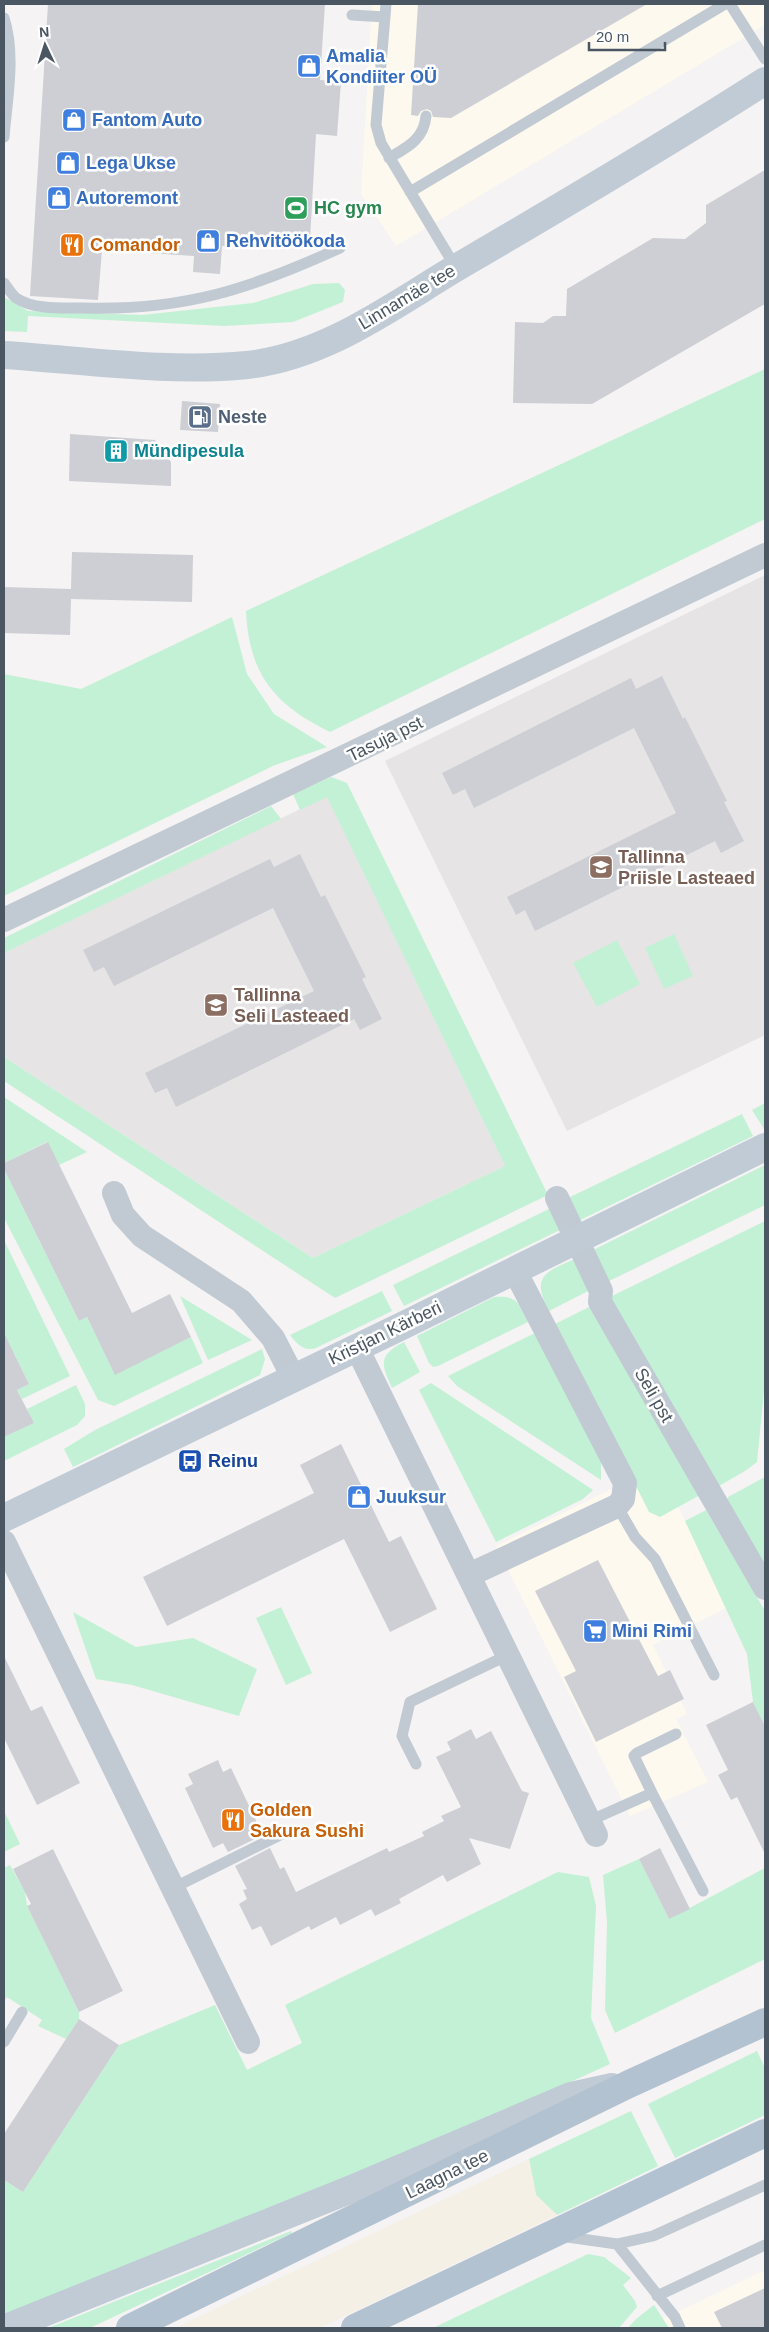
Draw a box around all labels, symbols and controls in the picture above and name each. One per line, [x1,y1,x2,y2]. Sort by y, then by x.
north arrow [20,20,70,70]
scale bar [589,20,665,52]
text: N [38,24,50,40]
text: 20 m [596,28,629,45]
place label: Amalia Kondiiter OÜ [326,46,437,87]
shop icon: Amalia Kondiiter OÜ [296,53,322,79]
shop icon: Fantom Auto [61,107,87,133]
place label: Fantom Auto [92,110,202,130]
shop icon: Lega Ukse [55,150,81,176]
place label: Lega Ukse [86,153,176,173]
shop icon: Autoremont [46,185,72,211]
place label: Autoremont [76,188,178,208]
sports icon: HC gym [283,195,309,221]
place label: HC gym [314,198,382,218]
shop icon: Rehvitöökoda [195,228,221,254]
place label: Rehvitöökoda [226,231,346,251]
restaurant icon: Comandor [59,232,85,258]
place label: Comandor [90,235,180,255]
street label: Linnamäe tee [355,260,459,334]
fuel station icon: Neste [187,404,213,430]
place label: Neste [218,407,267,427]
building icon: Mündipesula [103,438,129,464]
place label: Mündipesula [134,441,245,461]
street label: Tasuja pst [344,712,426,766]
place label: Tallinna Priisle Lasteaed [618,847,755,888]
school or university icon: Tallinna Priisle Lasteaed [588,854,614,880]
place label: Tallinna Seli Lasteaed [234,985,349,1026]
school or university icon: Tallinna Seli Lasteaed [203,992,229,1018]
street label: Kristjan Kärberi [325,1297,445,1369]
street label: Seli pst [631,1364,677,1426]
bus stop icon: Reinu [177,1448,203,1474]
place label: Reinu [208,1451,258,1471]
shop icon: Juuksur [346,1484,372,1510]
place label: Juuksur [376,1487,446,1507]
supermarket icon: Mini Rimi [582,1618,608,1644]
place label: Mini Rimi [612,1621,692,1641]
place label: Golden Sakura Sushi [250,1800,364,1841]
restaurant icon: Golden Sakura Sushi [220,1807,246,1833]
street label: Laagna tee [402,2145,492,2203]

